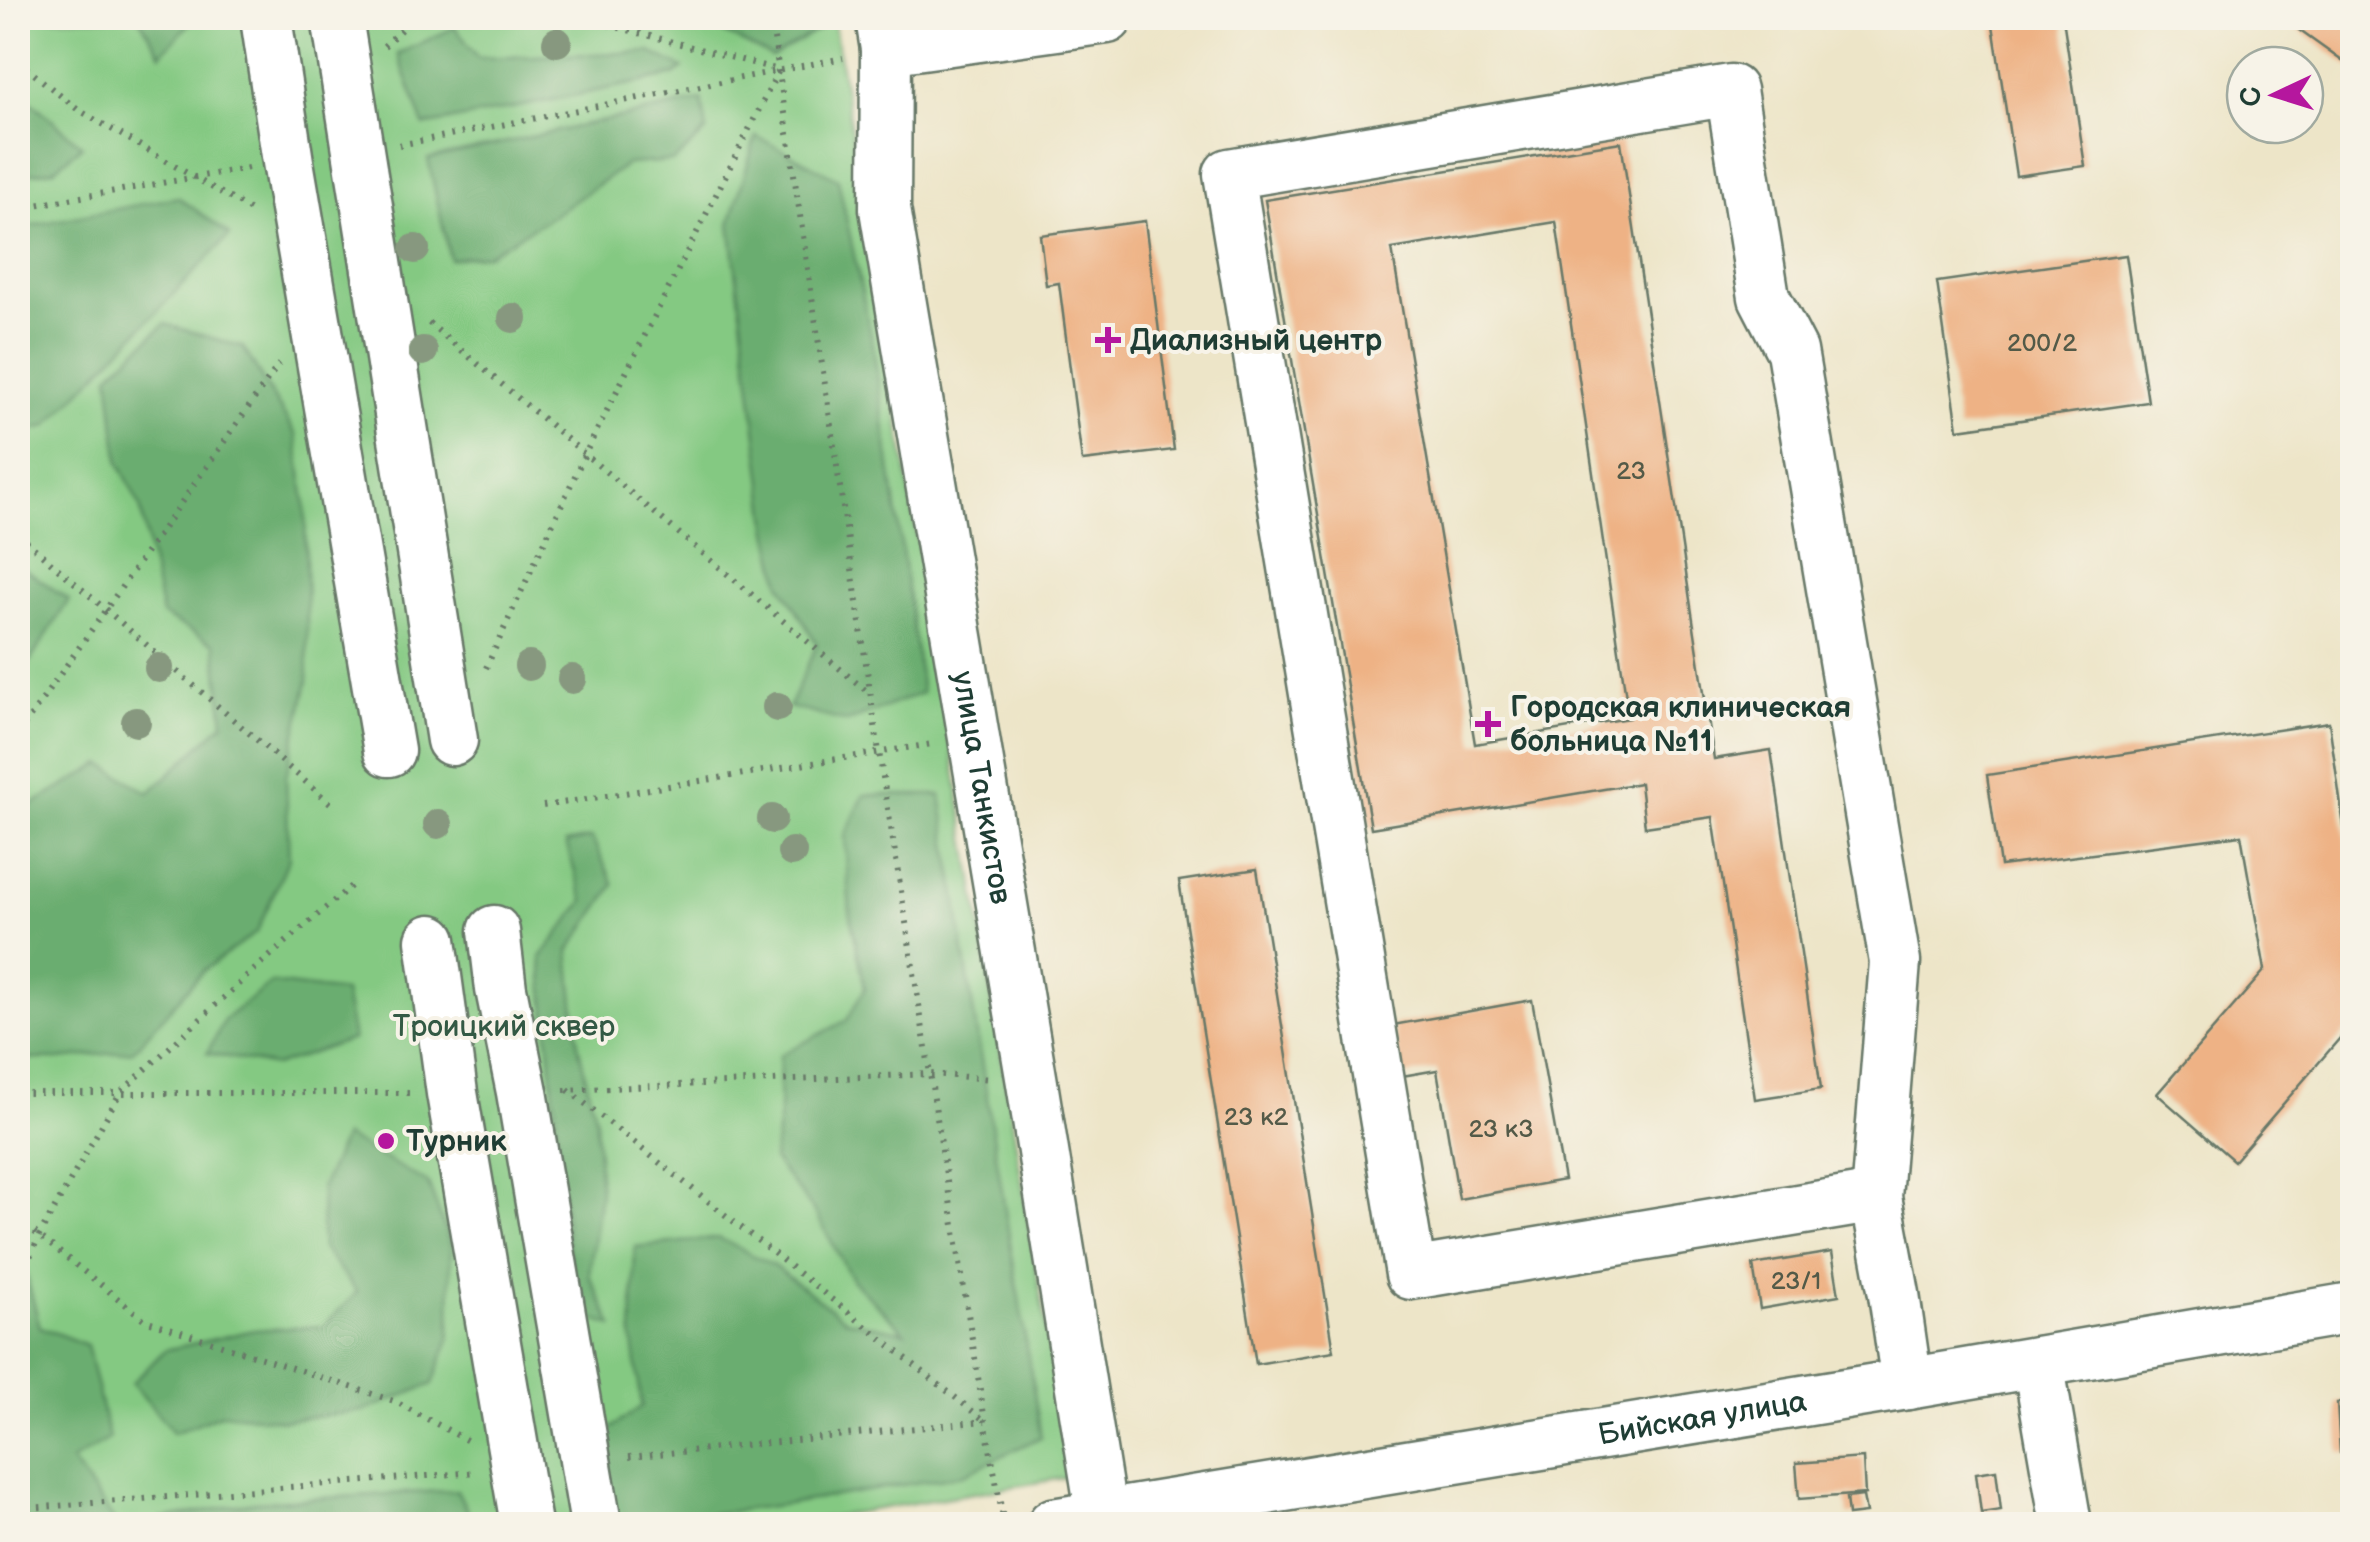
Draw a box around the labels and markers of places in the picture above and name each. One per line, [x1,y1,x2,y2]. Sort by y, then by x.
place label: Диализный центр [1130,323,1383,359]
marker: Диализный центр [1095,327,1121,353]
place label: Городская клиническая больница №11 [1510,690,1851,760]
marker: Городская клиническая больница №11 [1475,711,1501,737]
place label: Турник [406,1124,507,1160]
marker: Турник [375,1130,397,1152]

